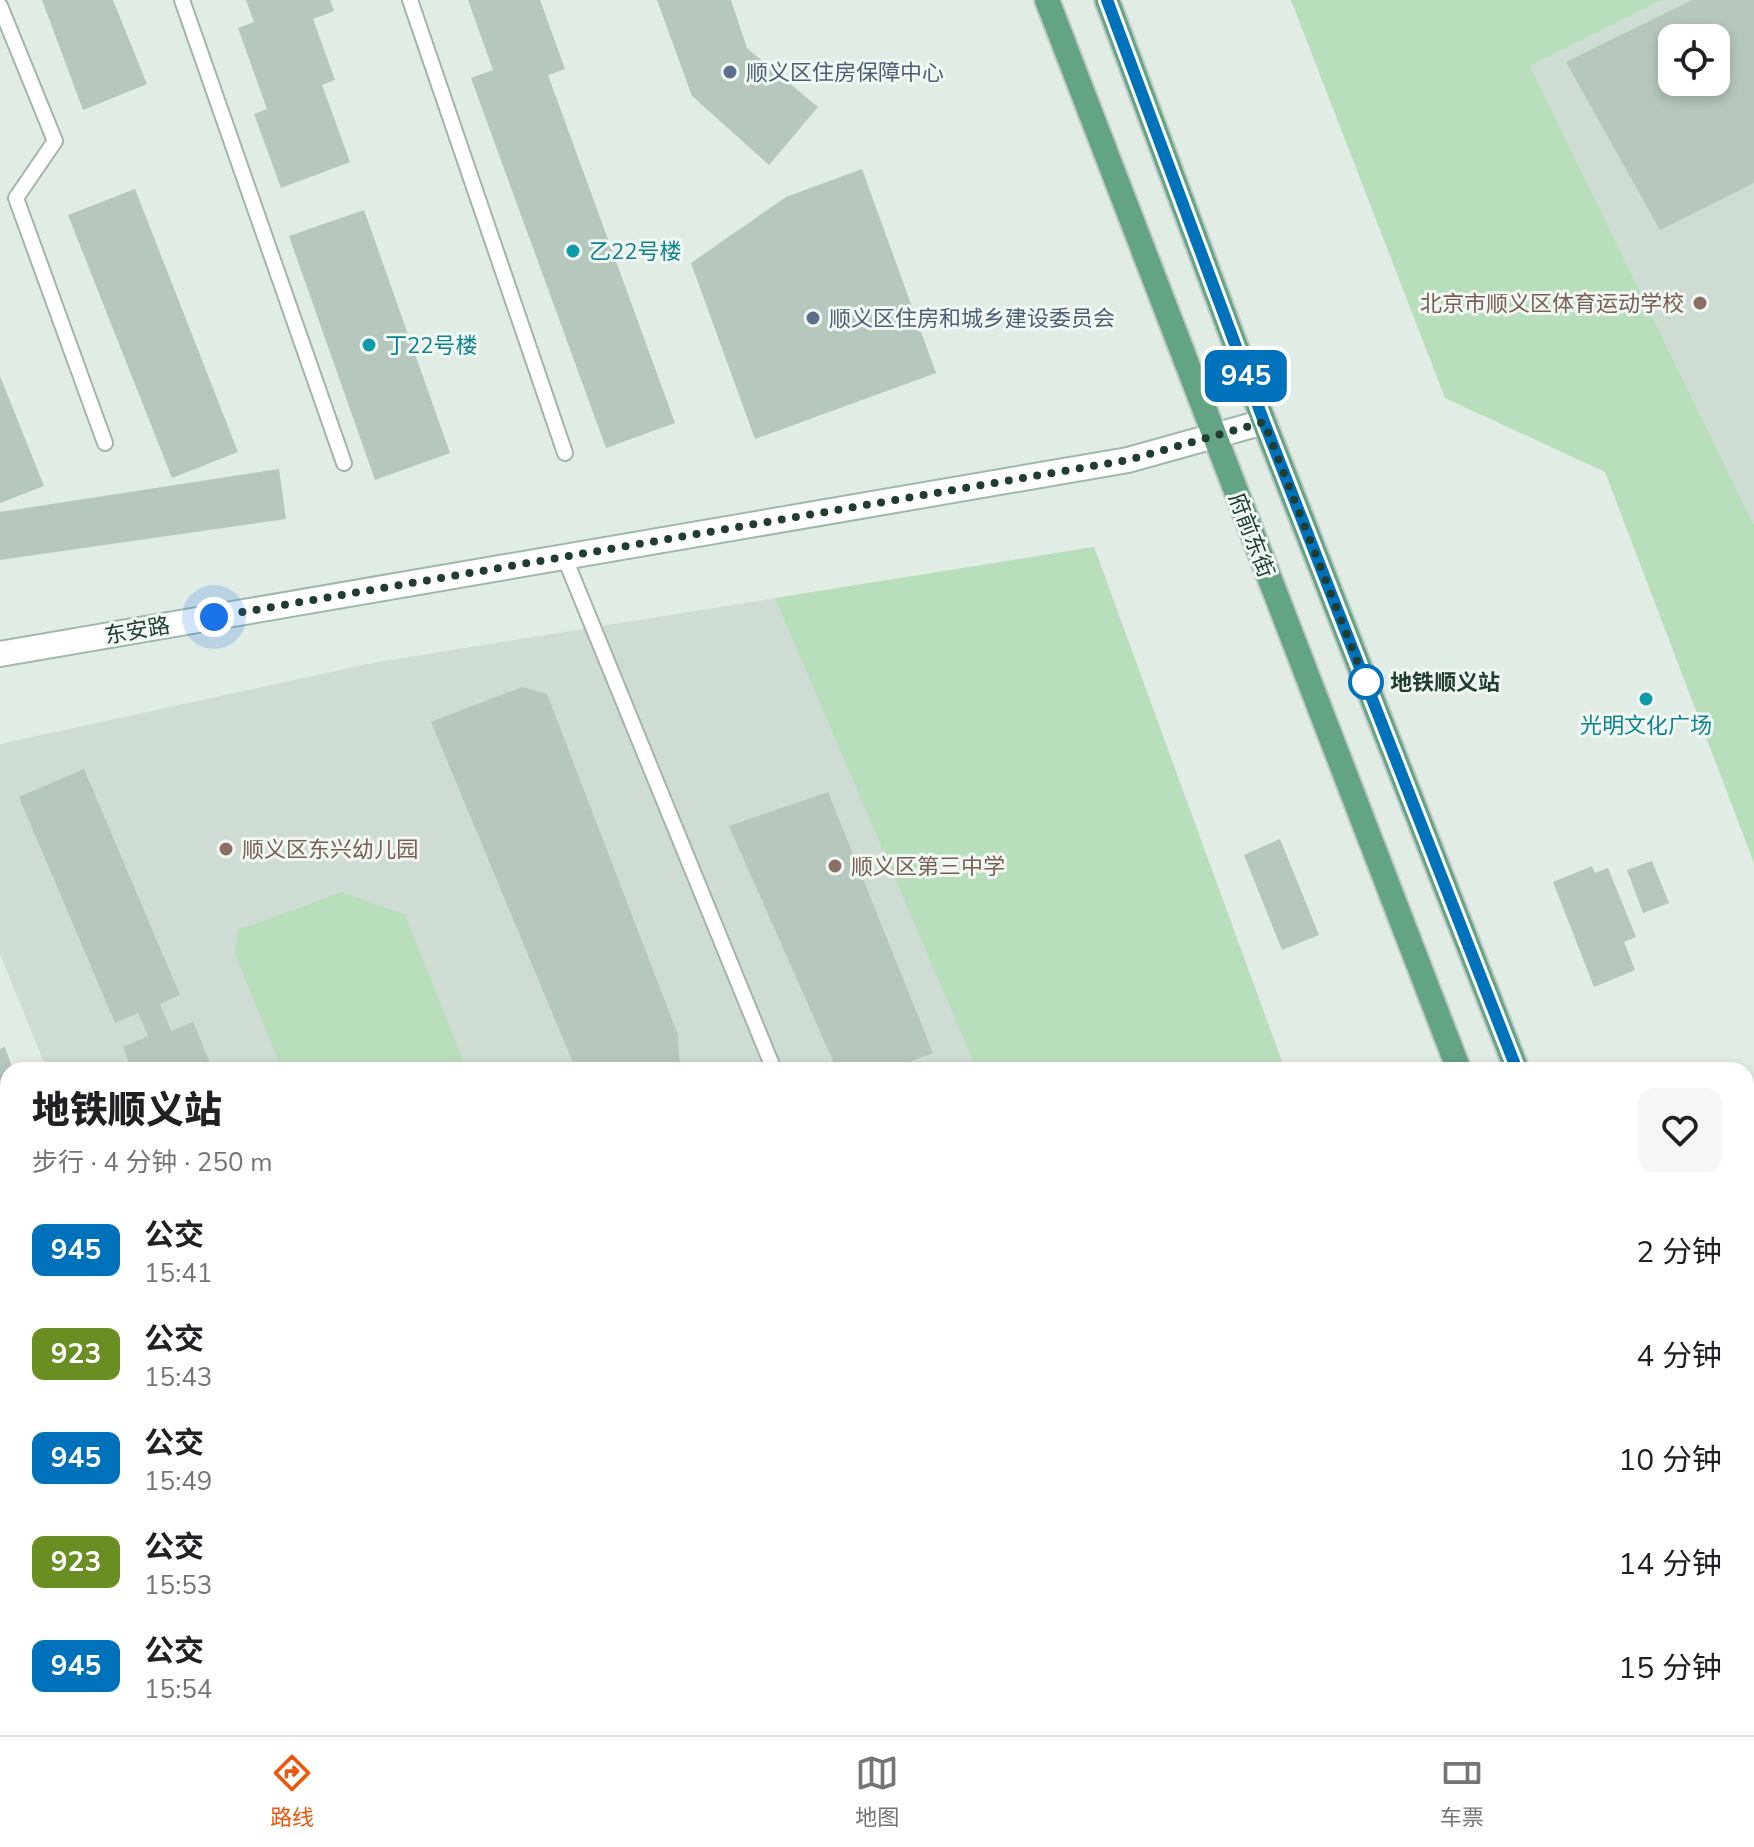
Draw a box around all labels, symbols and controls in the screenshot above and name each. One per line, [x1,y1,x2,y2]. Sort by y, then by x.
map controls [1658,24,1730,96]
button: locate [1658,24,1730,96]
place label: 顺义区住房保障中心 [746,58,944,88]
marker: 顺义区住房保障中心 [721,63,739,81]
place label: 乙22号楼 [589,237,681,267]
marker: 乙22号楼 [564,242,582,260]
place label: 北京市顺义区体育运动学校 [1420,289,1684,319]
marker: 北京市顺义区体育运动学校 [1691,294,1709,312]
place label: 顺义区住房和城乡建设委员会 [829,304,1115,334]
marker: 顺义区住房和城乡建设委员会 [804,309,822,327]
place label: 丁22号楼 [385,331,477,361]
marker: 丁22号楼 [360,336,378,354]
line badge: 945 [1200,350,1292,402]
text: 945 [1221,357,1271,395]
street label: 府前东街 [1221,489,1281,582]
your location [194,597,234,637]
street label: 东安路 [102,610,172,651]
marker: 地铁顺义站 [1349,665,1383,699]
place label: 地铁顺义站 [1390,668,1500,698]
marker: 光明文化广场 [1637,690,1655,708]
place label: 光明文化广场 [1580,711,1712,741]
place label: 顺义区东兴幼儿园 [242,835,418,865]
marker: 顺义区东兴幼儿园 [217,840,235,858]
place label: 顺义区第三中学 [851,852,1005,882]
marker: 顺义区第三中学 [826,857,844,875]
text: 地铁顺义站 [32,1085,222,1136]
button: heart [1638,1088,1722,1172]
text: 步行 · 4 分钟 · 250 m [32,1145,273,1180]
text: 公交 [144,1215,204,1256]
text: 945 [51,1231,101,1269]
text: 2 分钟 [1636,1232,1722,1273]
text: 15:41 [144,1256,212,1291]
text: 公交 [144,1319,204,1360]
text: 923 [51,1335,101,1373]
text: 4 分钟 [1636,1336,1722,1377]
text: 15:43 [144,1360,212,1395]
text: 公交 [144,1423,204,1464]
text: 945 [51,1439,101,1477]
text: 10 分钟 [1618,1440,1722,1481]
text: 15:49 [144,1464,212,1499]
text: 公交 [144,1527,204,1568]
text: 923 [51,1543,101,1581]
text: 14 分钟 [1618,1544,1722,1585]
text: 15:53 [144,1568,212,1603]
text: 公交 [144,1631,204,1672]
text: 945 [51,1647,101,1685]
text: 15 分钟 [1618,1648,1722,1689]
text: 15:54 [144,1672,212,1707]
tab: 路线 [270,1751,314,1833]
tab: 地图 [855,1751,899,1833]
tab: 车票 [1440,1751,1484,1833]

